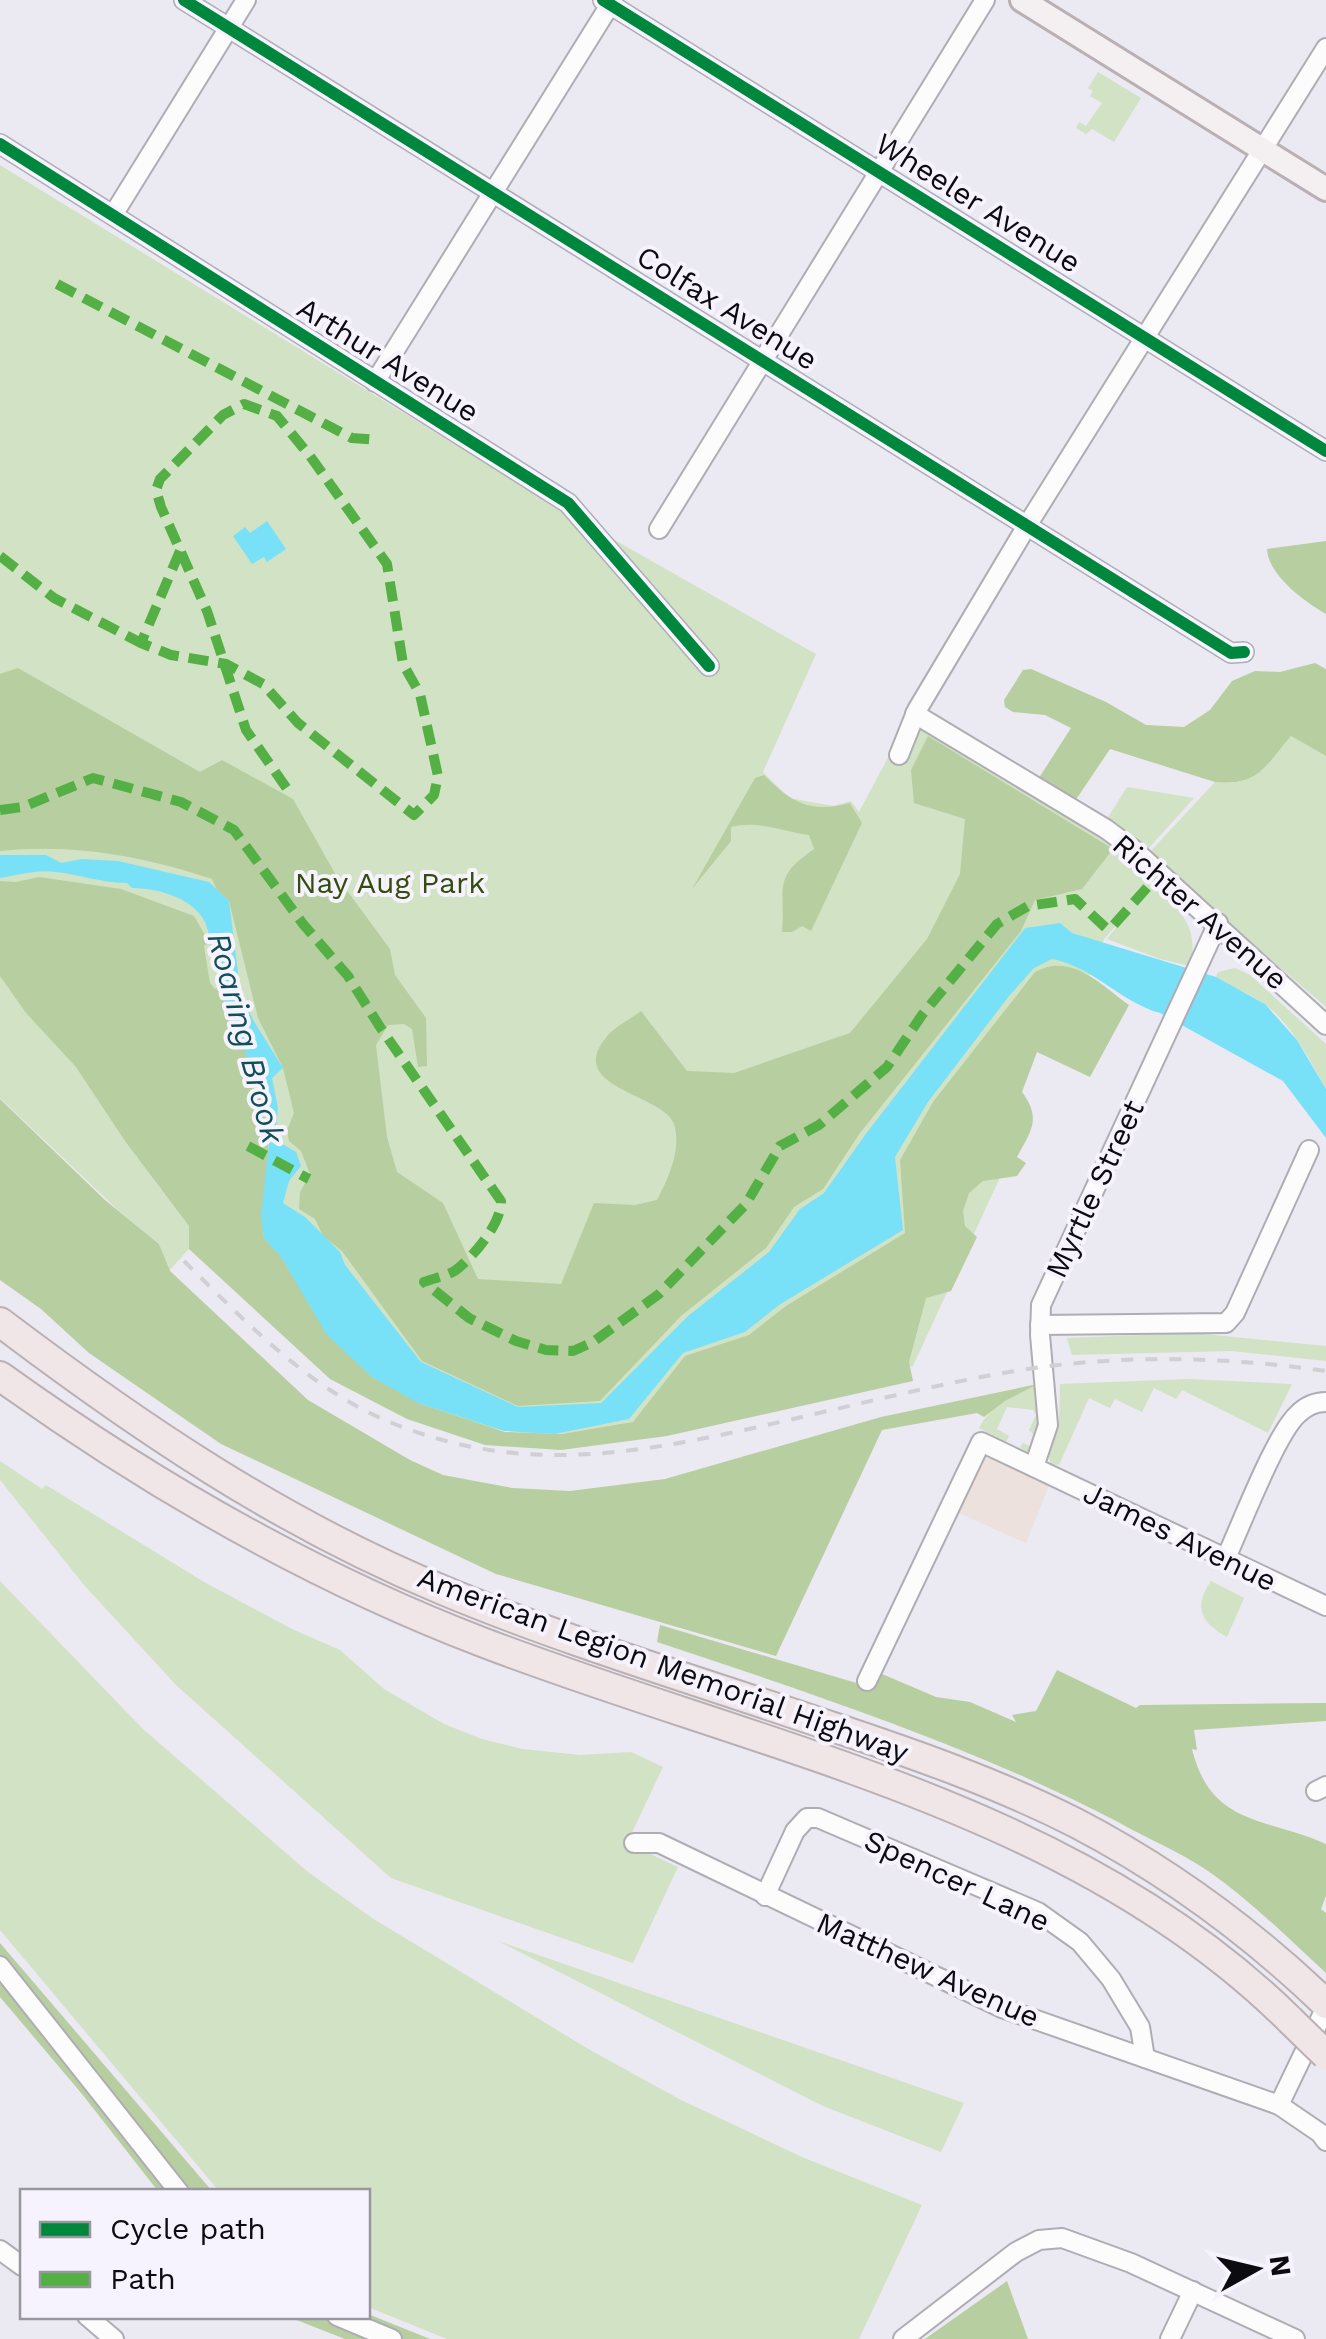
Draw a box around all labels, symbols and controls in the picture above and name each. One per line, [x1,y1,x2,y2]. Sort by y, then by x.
street label: Wheeler Avenue [869,125,1087,280]
street label: Colfax Avenue [631,238,824,377]
street label: Arthur Avenue [291,290,486,429]
street label: Richter Avenue [1106,826,1295,997]
park label: Nay Aug Park [295,865,485,900]
water label: Roaring Brook [200,928,293,1149]
street label: Myrtle Street [1038,1094,1151,1283]
street label: James Avenue [1078,1475,1282,1598]
street label: American Legion Memorial Highway [413,1559,914,1770]
street label: Spencer Lane [859,1822,1055,1939]
street label: Matthew Avenue [811,1905,1045,2034]
legend [20,2189,370,2319]
text: Cycle path [110,2211,266,2246]
north arrow [1206,2219,1306,2319]
text: N [1262,2253,1298,2278]
text: Path [110,2261,176,2296]

